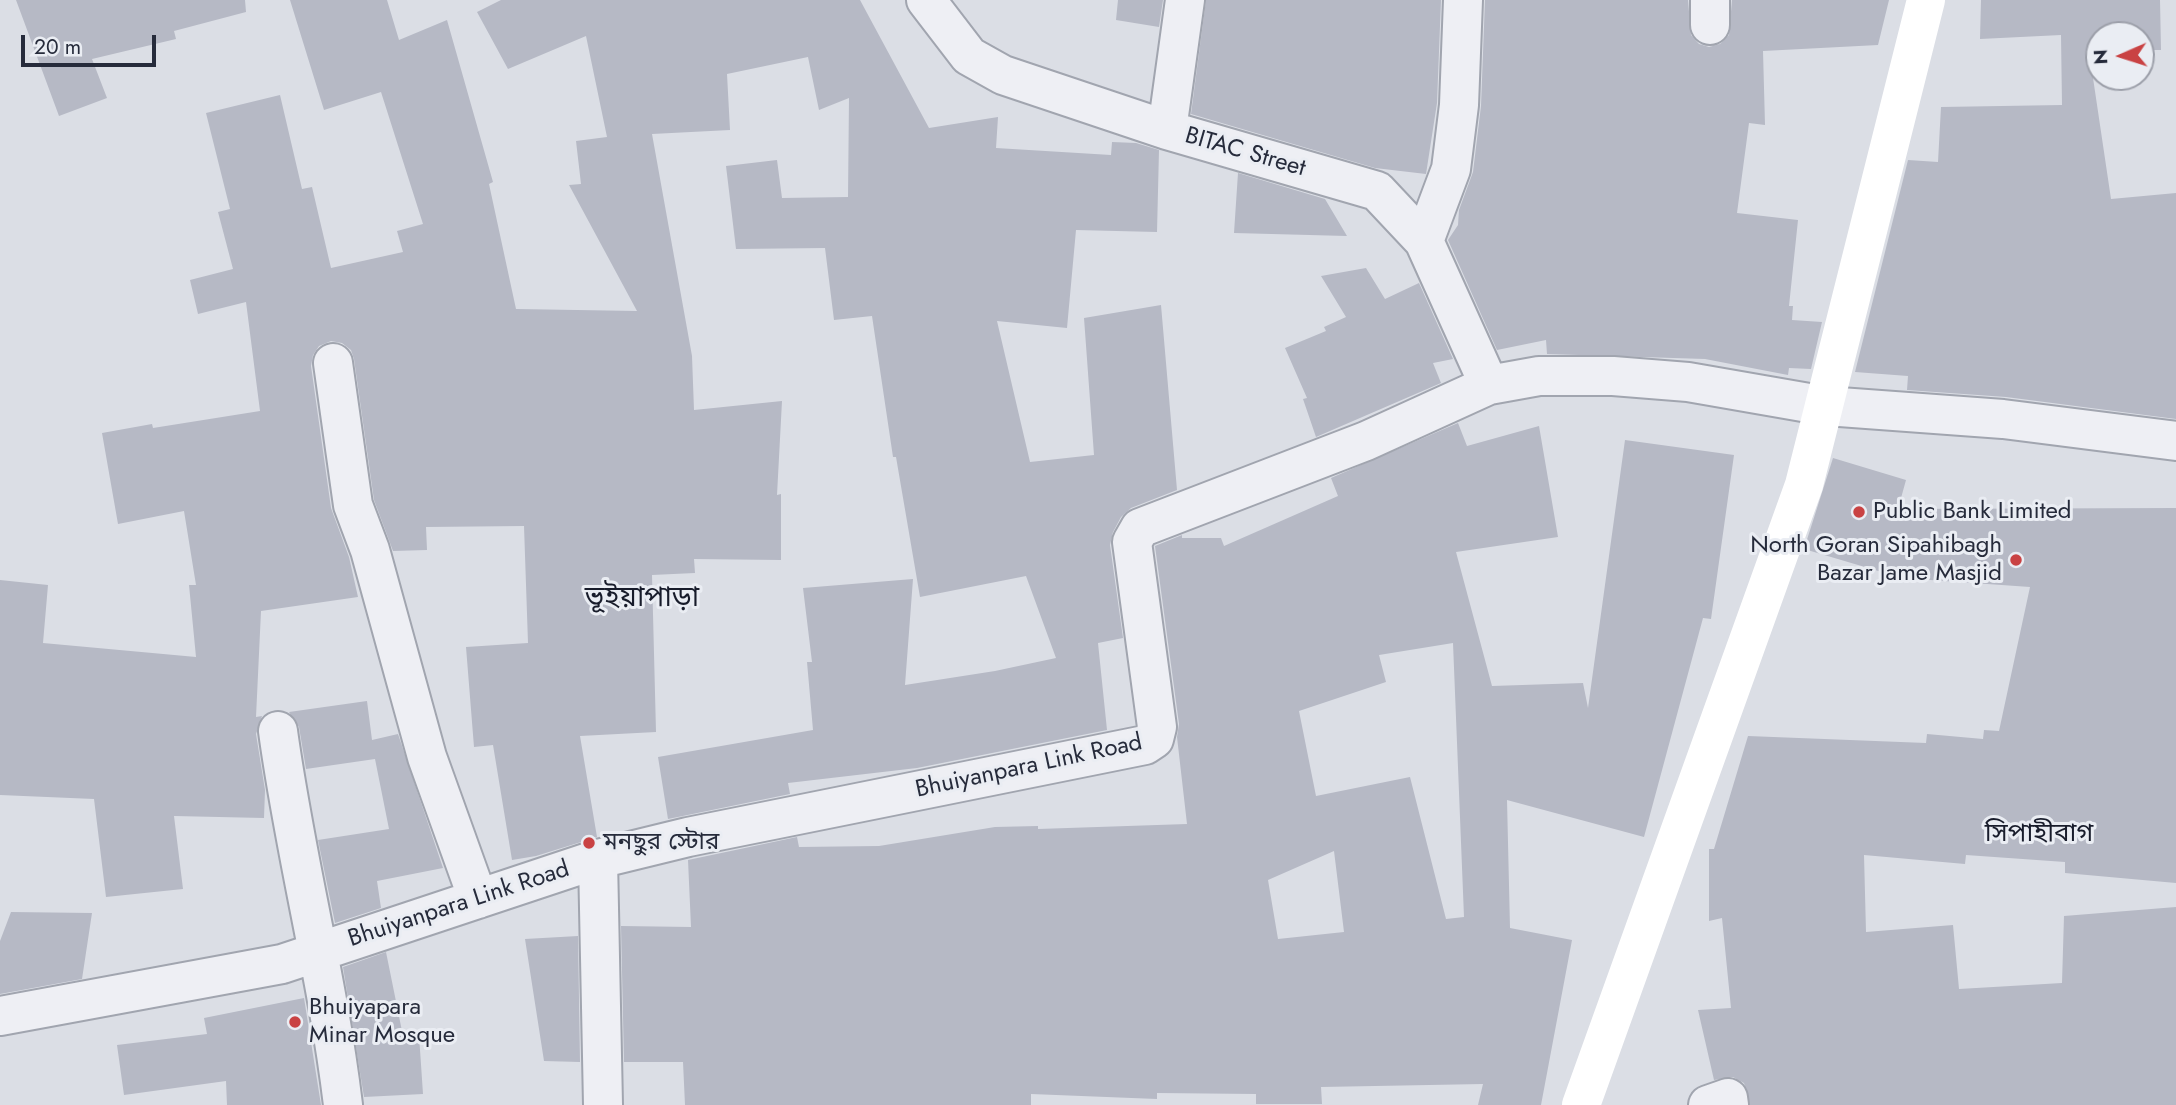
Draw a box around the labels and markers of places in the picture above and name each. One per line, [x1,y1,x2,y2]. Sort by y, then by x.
place label: Public Bank Limited [1873,498,2071,526]
marker: Public Bank Limited [1851,504,1867,520]
place label: North Goran Sipahibagh Bazar Jame Masjid [1750,532,2002,588]
marker: North Goran Sipahibagh Bazar Jame Masjid [2008,552,2024,568]
place label: মনছুর স্টোর [603,829,719,857]
marker: মনছুর স্টোর [581,835,597,851]
place label: Bhuiyapara Minar Mosque [309,994,455,1050]
marker: Bhuiyapara Minar Mosque [287,1014,303,1030]

